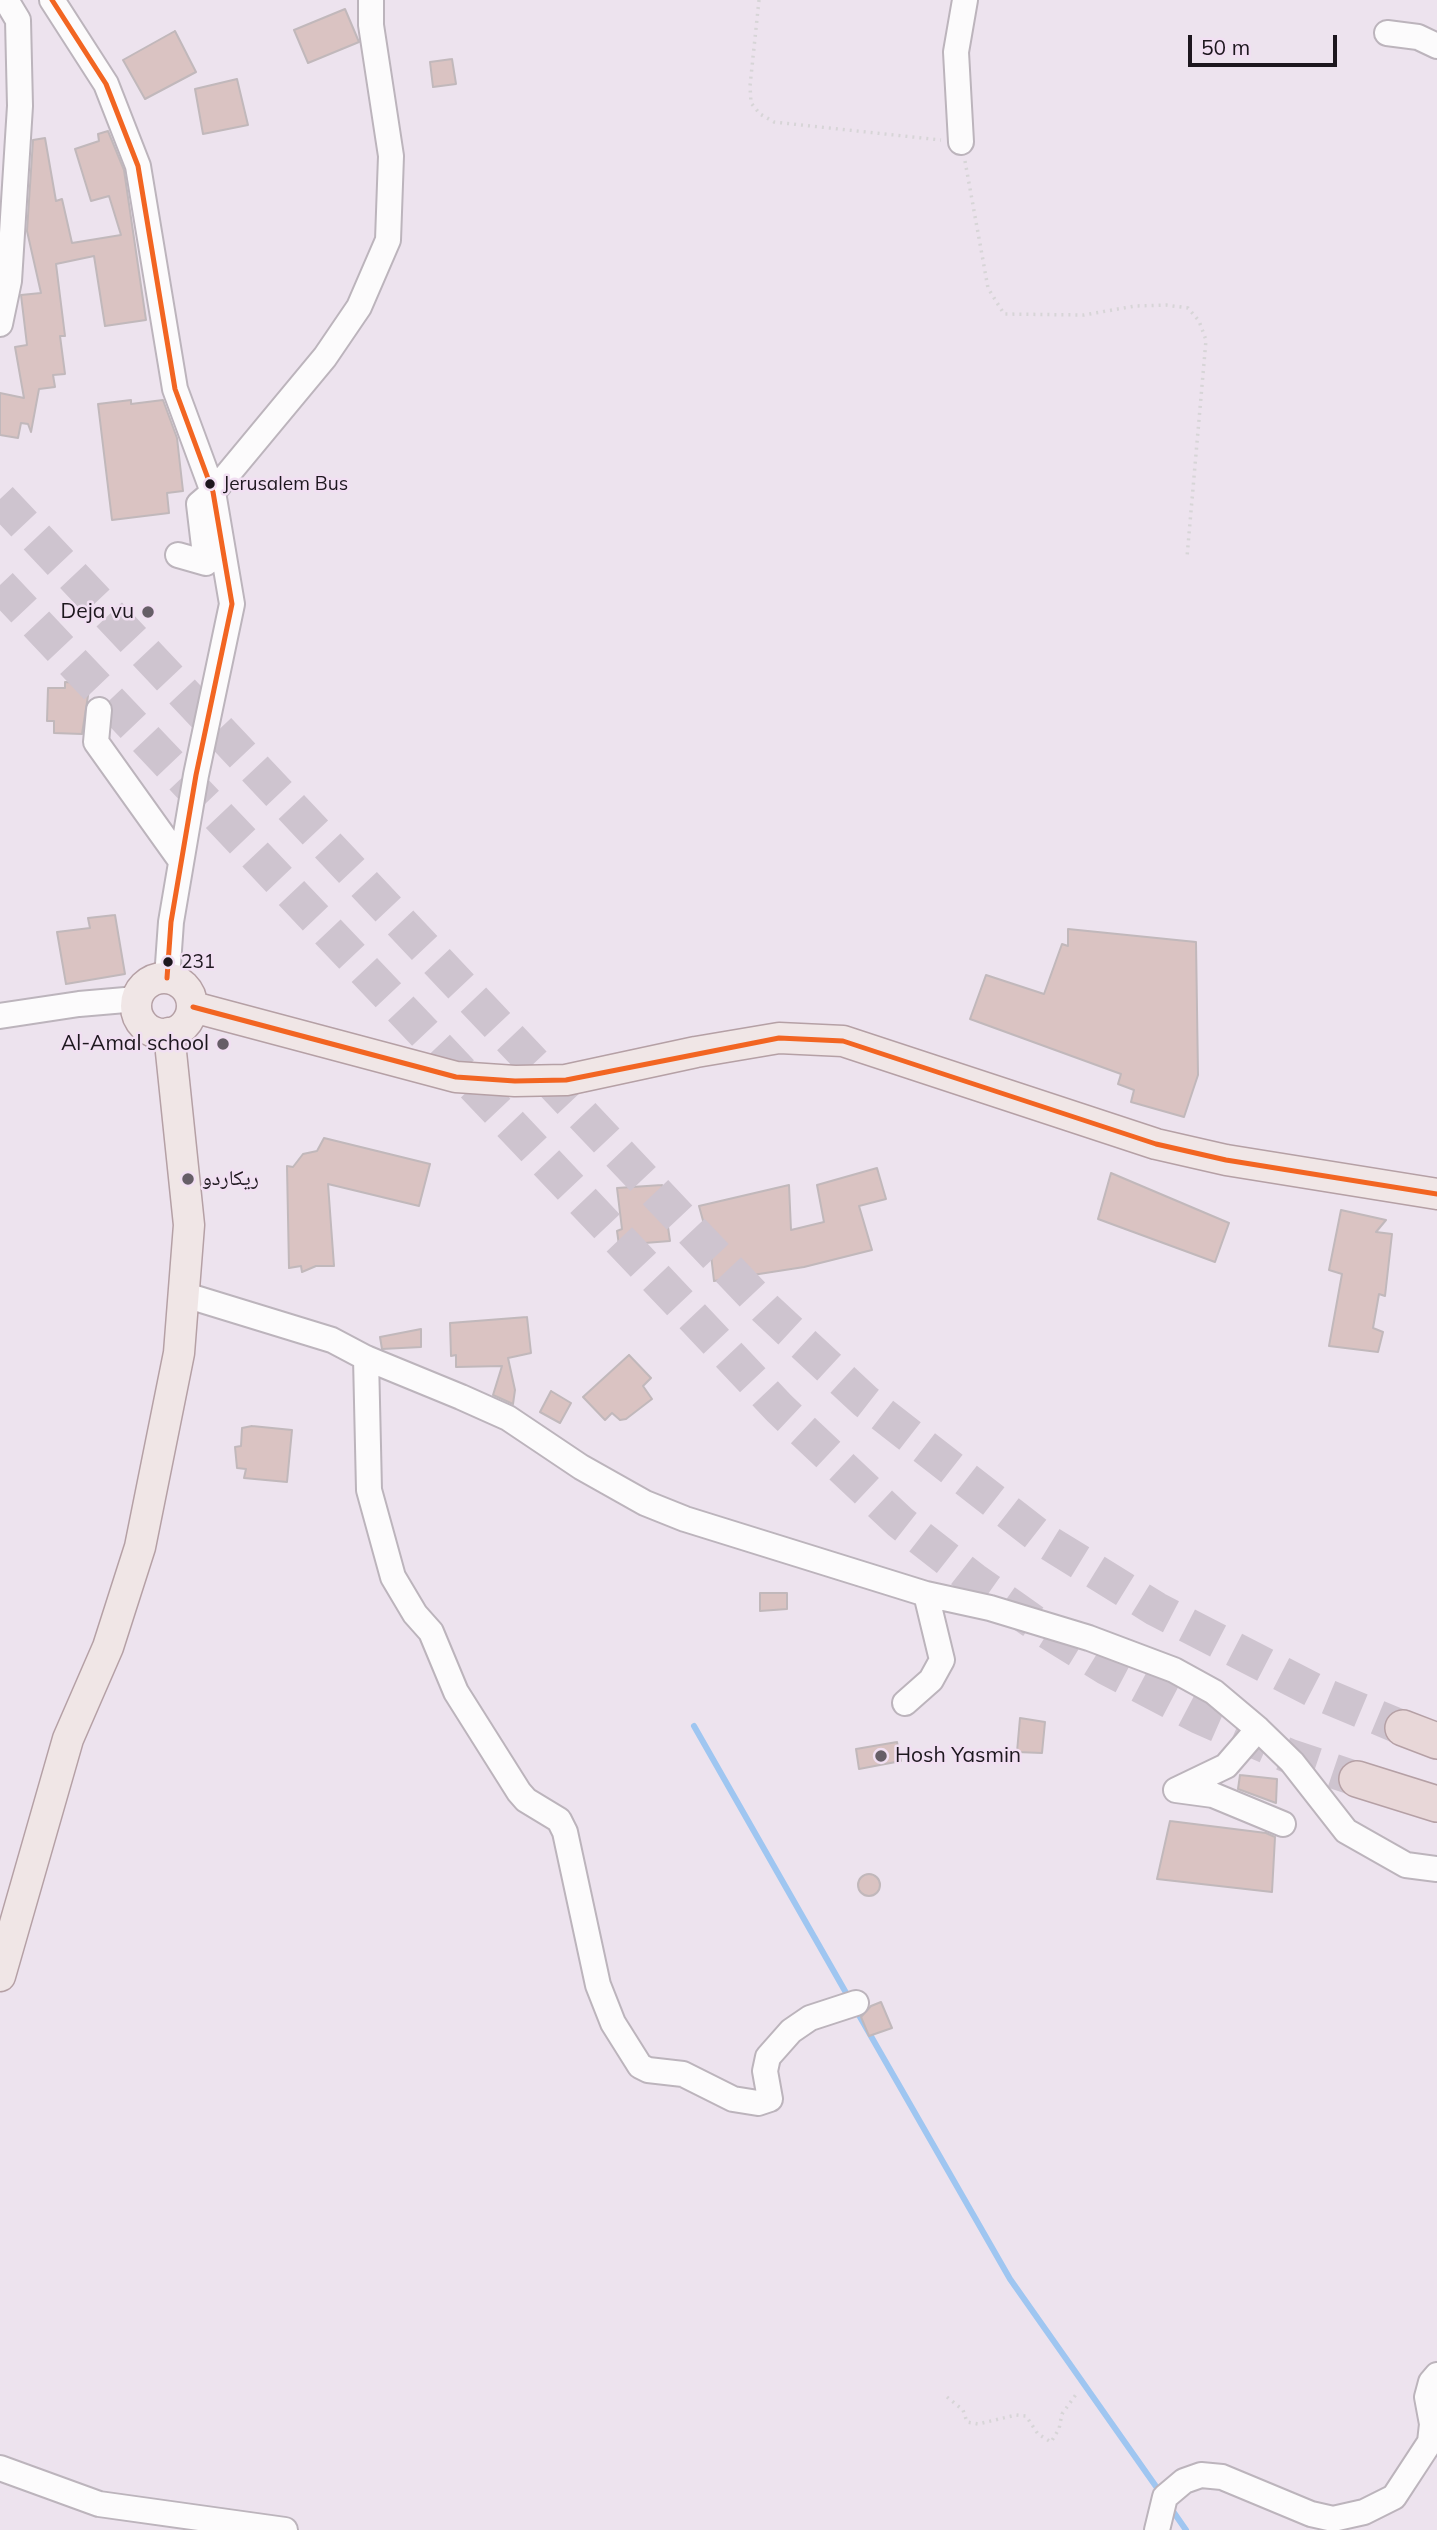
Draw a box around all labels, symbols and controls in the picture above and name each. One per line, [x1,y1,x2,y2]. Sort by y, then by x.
scale bar [1192,21,1341,65]
text: 50 m [1201,34,1250,60]
place label: Jerusalem Bus [223,473,348,495]
marker: Jerusalem Bus [203,477,217,491]
place label: Deja vu [61,599,134,625]
marker: Deja vu [140,604,156,620]
place label: 231 [181,951,215,973]
marker: 231 [161,955,175,969]
place label: Al-Amal school [61,1031,209,1057]
marker: Al-Amal school [215,1036,231,1052]
place label: ريكاردو [202,1166,259,1192]
marker: ريكاردو [180,1171,196,1187]
place label: Hosh Yasmin [895,1743,1021,1769]
marker: Hosh Yasmin [873,1748,889,1764]

